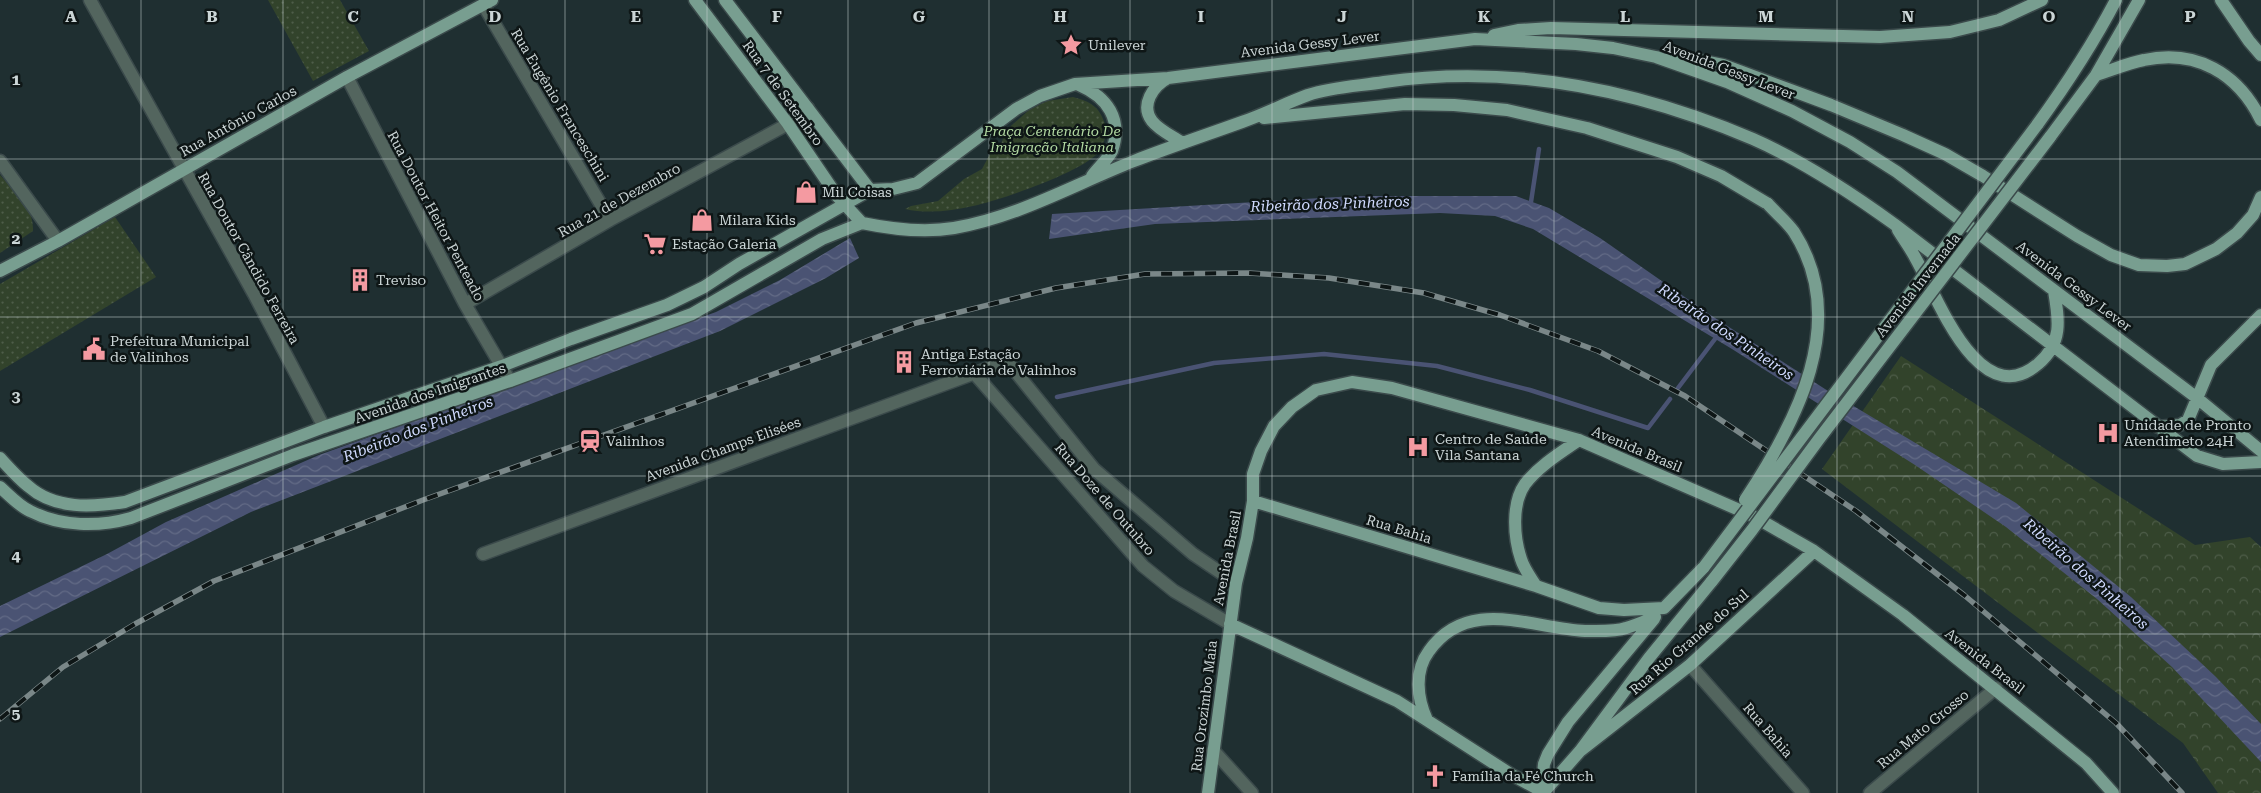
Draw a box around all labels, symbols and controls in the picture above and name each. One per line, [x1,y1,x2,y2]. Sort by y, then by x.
text: A [65,7,77,26]
text: B [206,7,218,26]
text: C [347,7,359,26]
text: D [489,7,502,26]
text: E [631,7,641,26]
text: F [772,7,782,26]
text: G [913,7,926,26]
text: H [1053,7,1067,26]
text: I [1198,7,1204,26]
text: J [1337,7,1347,26]
text: K [1478,7,1491,26]
text: L [1620,7,1630,26]
text: M [1758,7,1774,26]
text: N [1902,7,1914,26]
text: O [2043,7,2056,26]
text: P [2184,7,2196,26]
street label: Rua Eugênio Franceschini [508,26,612,185]
street label: Avenida Gessy Lever [1240,28,1381,60]
place icon: Unilever [1058,32,1084,58]
street label: Rua 7 de Setembro [739,37,827,149]
place label: Unilever [1088,37,1146,53]
street label: Avenida Gessy Lever [1661,37,1797,103]
text: 1 [12,70,21,89]
street label: Rua Antônio Carlos [177,82,299,160]
park label: Praça Centenário De Imigração Italiana [982,123,1121,155]
street label: Rua Doutor Heitor Penteado [384,128,488,304]
street label: Rua 21 de Dezembro [555,160,683,240]
street label: Rua Doutor Cândido Ferreira [195,169,303,347]
shop icon: Mil Coisas [793,179,819,205]
place label: Mil Coisas [822,184,892,200]
water label: Ribeirão dos Pinheiros [1249,192,1410,216]
shop icon: Milara Kids [689,207,715,233]
place label: Milara Kids [719,212,796,228]
text: 2 [12,229,21,248]
street label: Avenida Invernada [1873,230,1964,340]
supermarket icon: Estação Galeria [642,231,668,257]
place label: Estação Galeria [672,236,777,252]
street label: Avenida Gessy Lever [2013,238,2135,335]
building icon: Treviso [347,267,373,293]
place label: Treviso [376,272,426,288]
water label: Ribeirão dos Pinheiros [1654,279,1797,384]
place label: Prefeitura Municipal de Valinhos [110,333,250,365]
public building icon: Prefeitura Municipal de Valinhos [81,336,107,362]
place label: Antiga Estação Ferroviária de Valinhos [921,346,1077,378]
building icon: Antiga Estação Ferroviária de Valinhos [891,349,917,375]
street label: Avenida dos Imigrantes [353,360,508,426]
text: 3 [12,387,21,406]
water label: Ribeirão dos Pinheiros [340,392,496,466]
street label: Avenida Champs Elisées [643,413,803,485]
place label: Unidade de Pronto Atendimeto 24H [2124,417,2251,449]
hospital icon: Unidade de Pronto Atendimeto 24H [2095,420,2121,446]
street label: Avenida Brasil [1589,423,1685,475]
station icon: Valinhos [577,428,603,454]
place label: Centro de Saúde Vila Santana [1435,431,1547,463]
place label: Valinhos [606,433,665,449]
hospital icon: Centro de Saúde Vila Santana [1405,434,1431,460]
street label: Rua Doze de Outubro [1052,439,1158,559]
street label: Avenida Brasil [1210,508,1244,607]
street label: Rua Bahia [1364,512,1434,547]
water label: Ribeirão dos Pinheiros [2019,514,2152,633]
text: 4 [12,546,21,565]
street label: Rua Rio Grande do Sul [1626,586,1752,698]
street label: Avenida Brasil [1942,625,2028,697]
street label: Rua Orozimbo Maia [1188,639,1220,773]
street label: Rua Mato Grosso [1874,686,1972,772]
street label: Rua Bahia [1740,699,1796,761]
text: 5 [12,704,21,723]
church icon: Família da Fé Church [1422,763,1448,789]
place label: Família da Fé Church [1452,768,1594,784]

